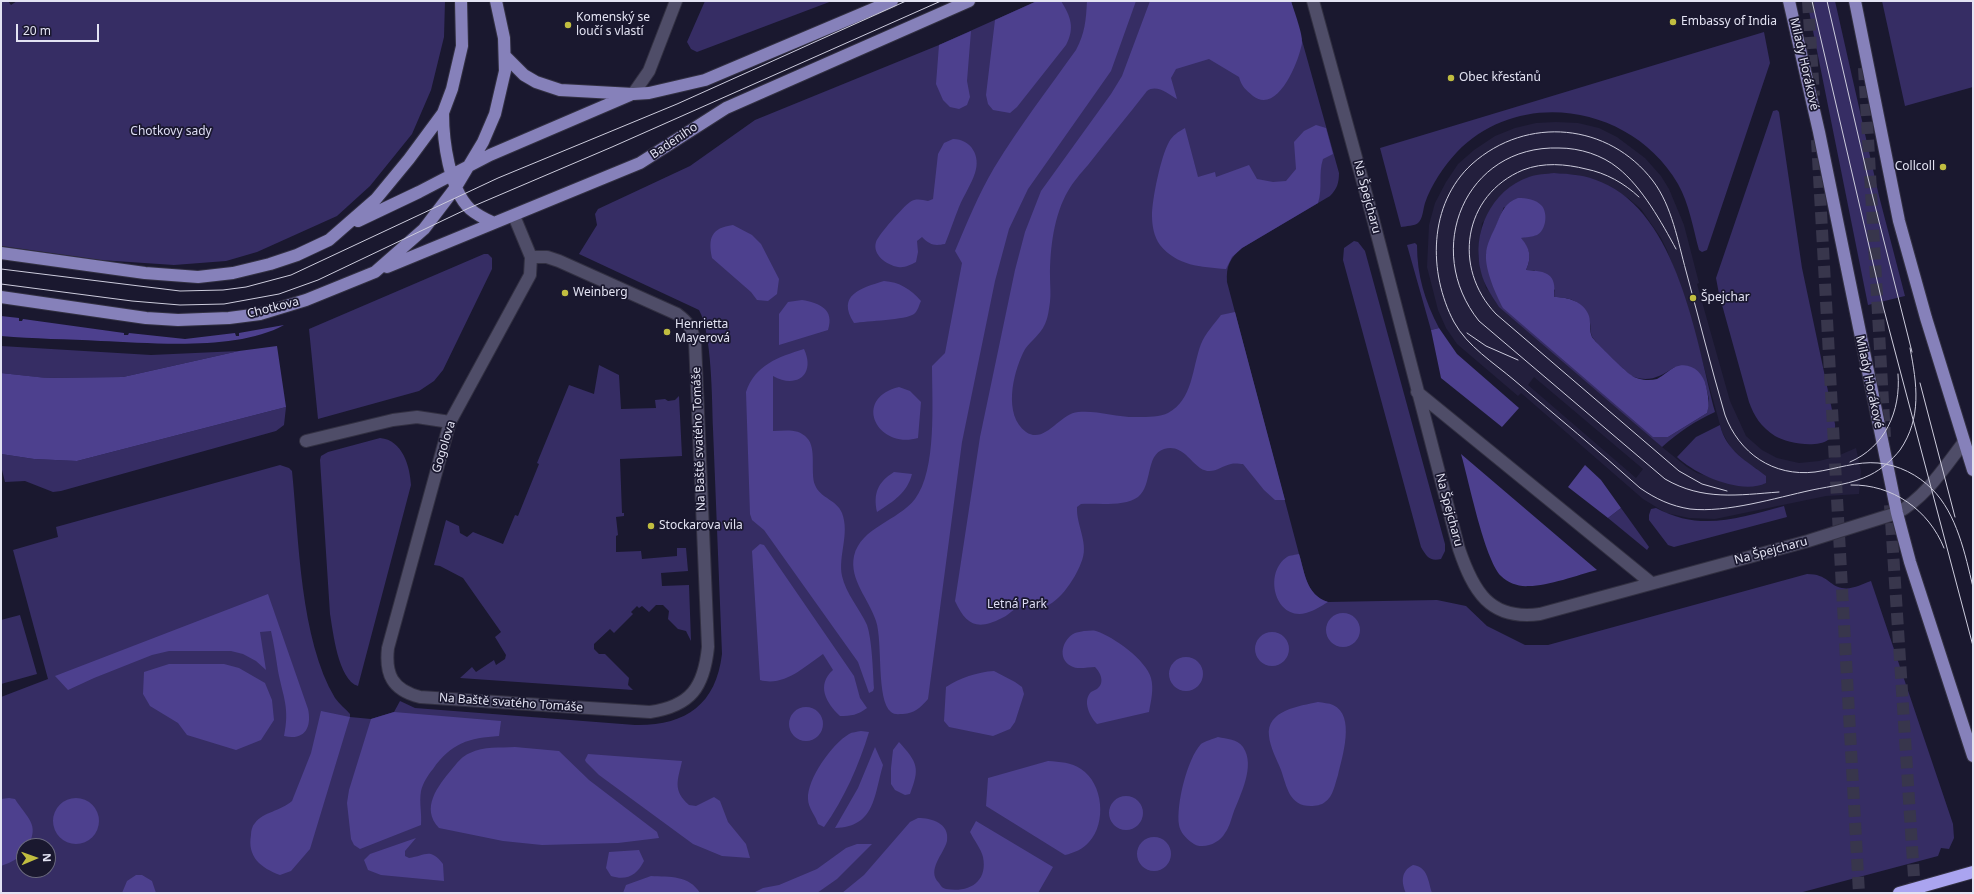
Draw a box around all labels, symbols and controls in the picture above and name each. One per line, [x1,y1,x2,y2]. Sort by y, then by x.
place label: Komenský se loučí s vlastí [576,11,650,39]
place label: Embassy of India [1681,15,1777,29]
scale bar [18,16,101,42]
street label: Milady Horákové [1786,16,1822,112]
marker: Embassy of India [1668,17,1678,27]
marker: Komenský se loučí s vlastí [563,20,573,30]
text: 20 m [23,22,51,39]
place label: Obec křesťanů [1459,71,1541,85]
marker: Obec křesťanů [1446,73,1456,83]
street label: Badeniho [648,120,700,162]
park label: Chotkovy sady [130,125,212,139]
street label: Na Špejcharu [1350,159,1384,235]
place label: Collcoll [1895,160,1935,174]
marker: Collcoll [1938,162,1948,172]
place label: Weinberg [573,286,628,300]
marker: Weinberg [560,288,570,298]
place label: Špejchar [1701,291,1750,305]
marker: Špejchar [1688,293,1698,303]
street label: Chotkova [246,295,300,321]
place label: Henrietta Mayerová [675,318,730,346]
marker: Henrietta Mayerová [662,327,672,337]
street label: Milady Horákové [1852,334,1886,430]
street label: Na Baště svatého Tomáše [689,367,709,511]
street label: Gogolova [429,419,459,475]
street label: Na Špejcharu [1432,472,1466,548]
place label: Stockarova vila [659,519,743,533]
marker: Stockarova vila [646,521,656,531]
street label: Na Špejcharu [1733,534,1809,568]
park label: Letná Park [987,598,1047,612]
street label: Na Baště svatého Tomáše [438,691,584,715]
north arrow [16,838,56,878]
text: N [40,853,55,862]

